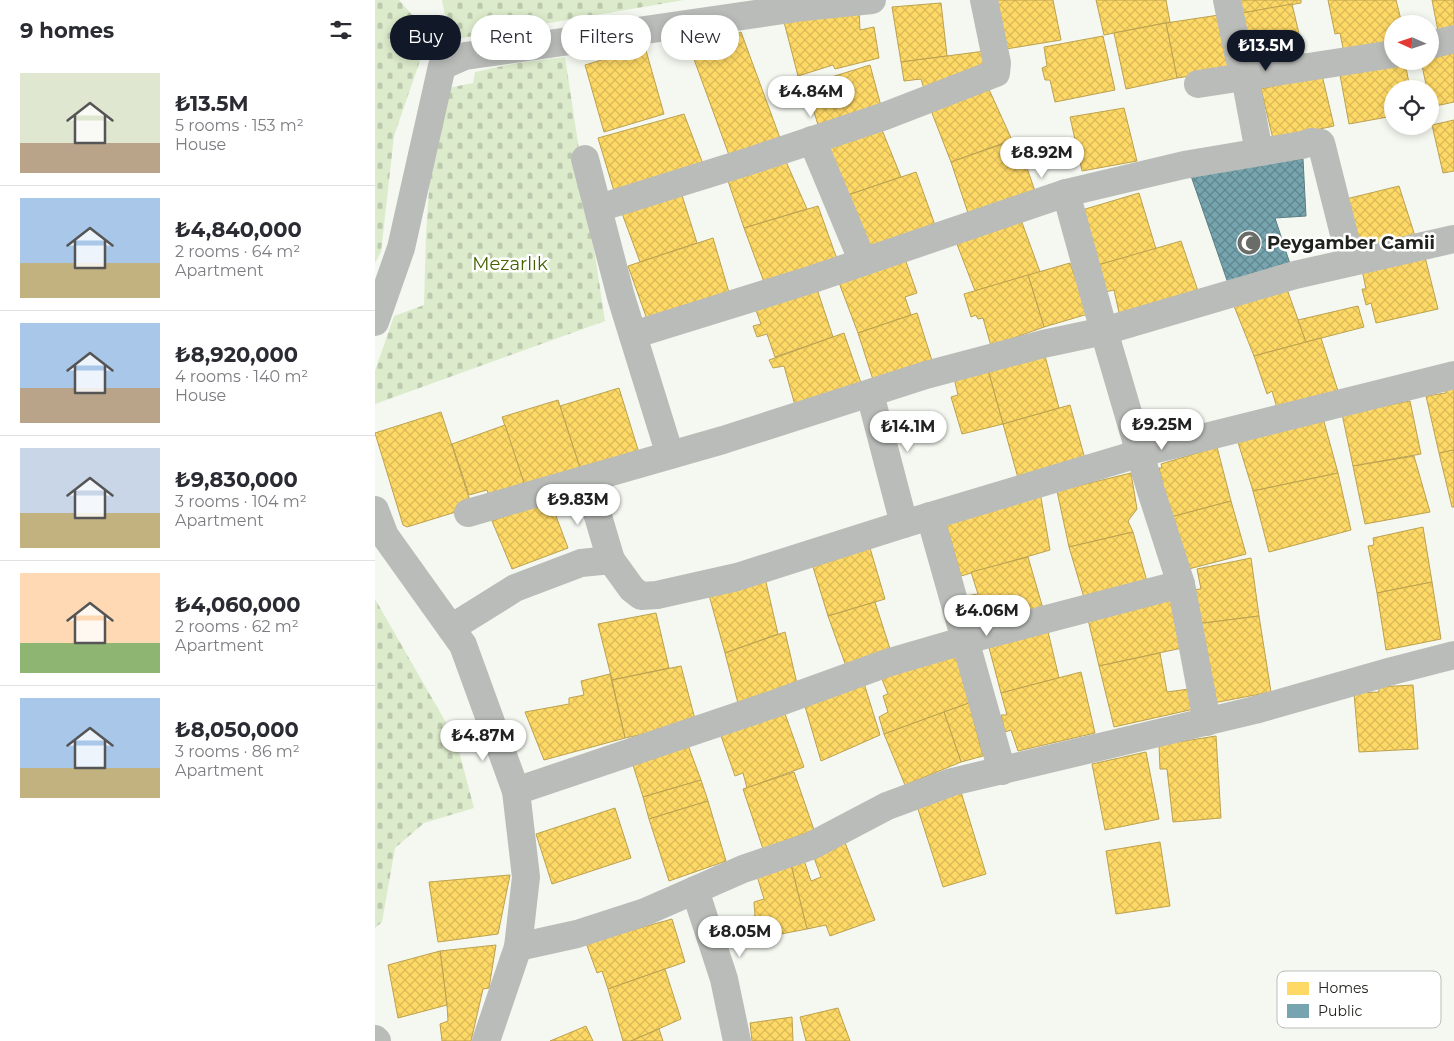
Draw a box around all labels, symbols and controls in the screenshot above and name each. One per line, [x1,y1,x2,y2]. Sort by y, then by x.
chip: Buy [390,15,461,60]
chip: Rent [471,15,551,60]
chip: Filters [561,15,651,60]
chip: New [661,15,739,60]
north arrow [1384,15,1439,70]
map controls [1384,15,1439,135]
icon: filters [327,16,355,44]
text: 9 homes [20,18,114,43]
pin: ₺13.5M [1225,30,1307,72]
text: ₺13.5M [1238,36,1294,55]
pin: ₺4.84M [770,76,852,118]
button: locate [1384,80,1439,135]
text: ₺4.84M [779,82,843,101]
text: ₺13.5M [175,91,249,116]
icon: home [60,93,120,153]
text: 5 rooms · 153 m² [175,116,304,135]
text: House [175,135,226,154]
pin: ₺8.92M [1001,136,1083,179]
text: ₺8.92M [1011,143,1073,162]
text: ₺4,840,000 [175,217,302,242]
icon: home [60,218,120,278]
mosque icon: Peygamber Camii [1236,230,1262,256]
place label: Peygamber Camii [1267,232,1435,254]
text: 2 rooms · 64 m² [175,242,300,261]
park label: Mezarlık [472,253,548,275]
text: Apartment [175,261,264,280]
text: ₺8,920,000 [175,342,298,367]
icon: home [60,343,120,403]
text: 4 rooms · 140 m² [175,367,308,386]
text: House [175,386,226,405]
pin: ₺9.25M [1121,408,1203,451]
pin: ₺14.1M [867,410,949,453]
text: ₺9.25M [1132,415,1192,434]
text: ₺14.1M [881,417,935,436]
text: ₺9,830,000 [175,467,298,492]
icon: home [60,468,120,528]
pin: ₺9.83M [537,484,619,526]
text: ₺9.83M [547,490,609,509]
text: 3 rooms · 104 m² [175,492,307,511]
text: Apartment [175,511,264,530]
text: ₺4,060,000 [175,592,301,617]
icon: home [60,593,120,653]
pin: ₺4.06M [946,594,1028,637]
text: ₺4.06M [955,601,1019,620]
text: 2 rooms · 62 m² [175,617,299,636]
text: Apartment [175,636,264,655]
text: ₺8,050,000 [175,717,299,742]
icon: home [60,718,120,778]
pin: ₺4.87M [442,720,524,762]
text: ₺4.87M [451,726,515,745]
text: 3 rooms · 86 m² [175,742,300,761]
text: Apartment [175,761,264,780]
pin: ₺8.05M [699,916,781,958]
text: ₺8.05M [709,922,771,941]
legend [1277,971,1441,1028]
text: Homes [1318,979,1368,997]
text: Public [1318,1002,1362,1020]

